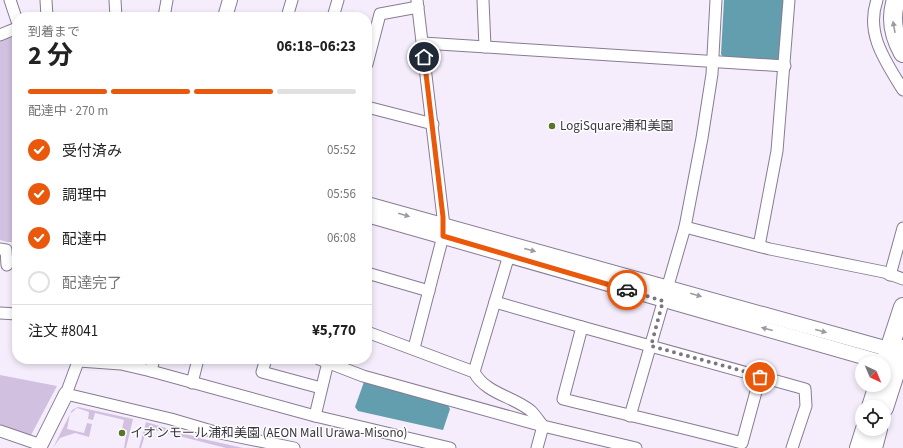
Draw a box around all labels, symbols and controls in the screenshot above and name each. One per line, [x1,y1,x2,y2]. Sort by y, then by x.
one-way arrow [891,21,897,33]
text: 到着まで [28,23,80,41]
text: 06:18–06:23 [276,36,356,57]
text: 2 分 [28,37,73,74]
pin [407,40,441,74]
icon: home [413,46,435,68]
text: 配達中 · 270 m [28,102,108,120]
place label: LogiSquare浦和美園 [560,117,674,135]
marker: LogiSquare浦和美園 [547,121,557,131]
icon: check [28,139,50,161]
text: 受付済み [62,141,122,162]
text: 05:52 [327,141,356,159]
icon: check [28,183,50,205]
text: 調理中 [62,185,107,206]
text: 05:56 [327,185,356,203]
one-way arrow [399,212,411,218]
icon: check [28,227,50,249]
text: 配達中 [62,229,107,250]
text: 06:08 [327,229,356,247]
one-way arrow [524,247,536,253]
courier [607,270,647,310]
text: 配達完了 [62,273,122,294]
icon: car [616,279,638,301]
one-way arrow [690,292,702,298]
text: ¥5,770 [312,320,356,341]
text: 注文 #8041 [28,321,98,342]
one-way arrow [760,326,772,332]
one-way arrow [815,328,827,334]
north arrow [855,356,891,392]
map controls [855,356,891,436]
pin [743,360,777,394]
icon: bag [749,366,771,388]
button: locate [855,400,891,436]
place label: イオンモール浦和美園 (AEON Mall Urawa-Misono) [130,424,408,442]
marker: イオンモール浦和美園 (AEON Mall Urawa-Misono) [117,428,127,438]

